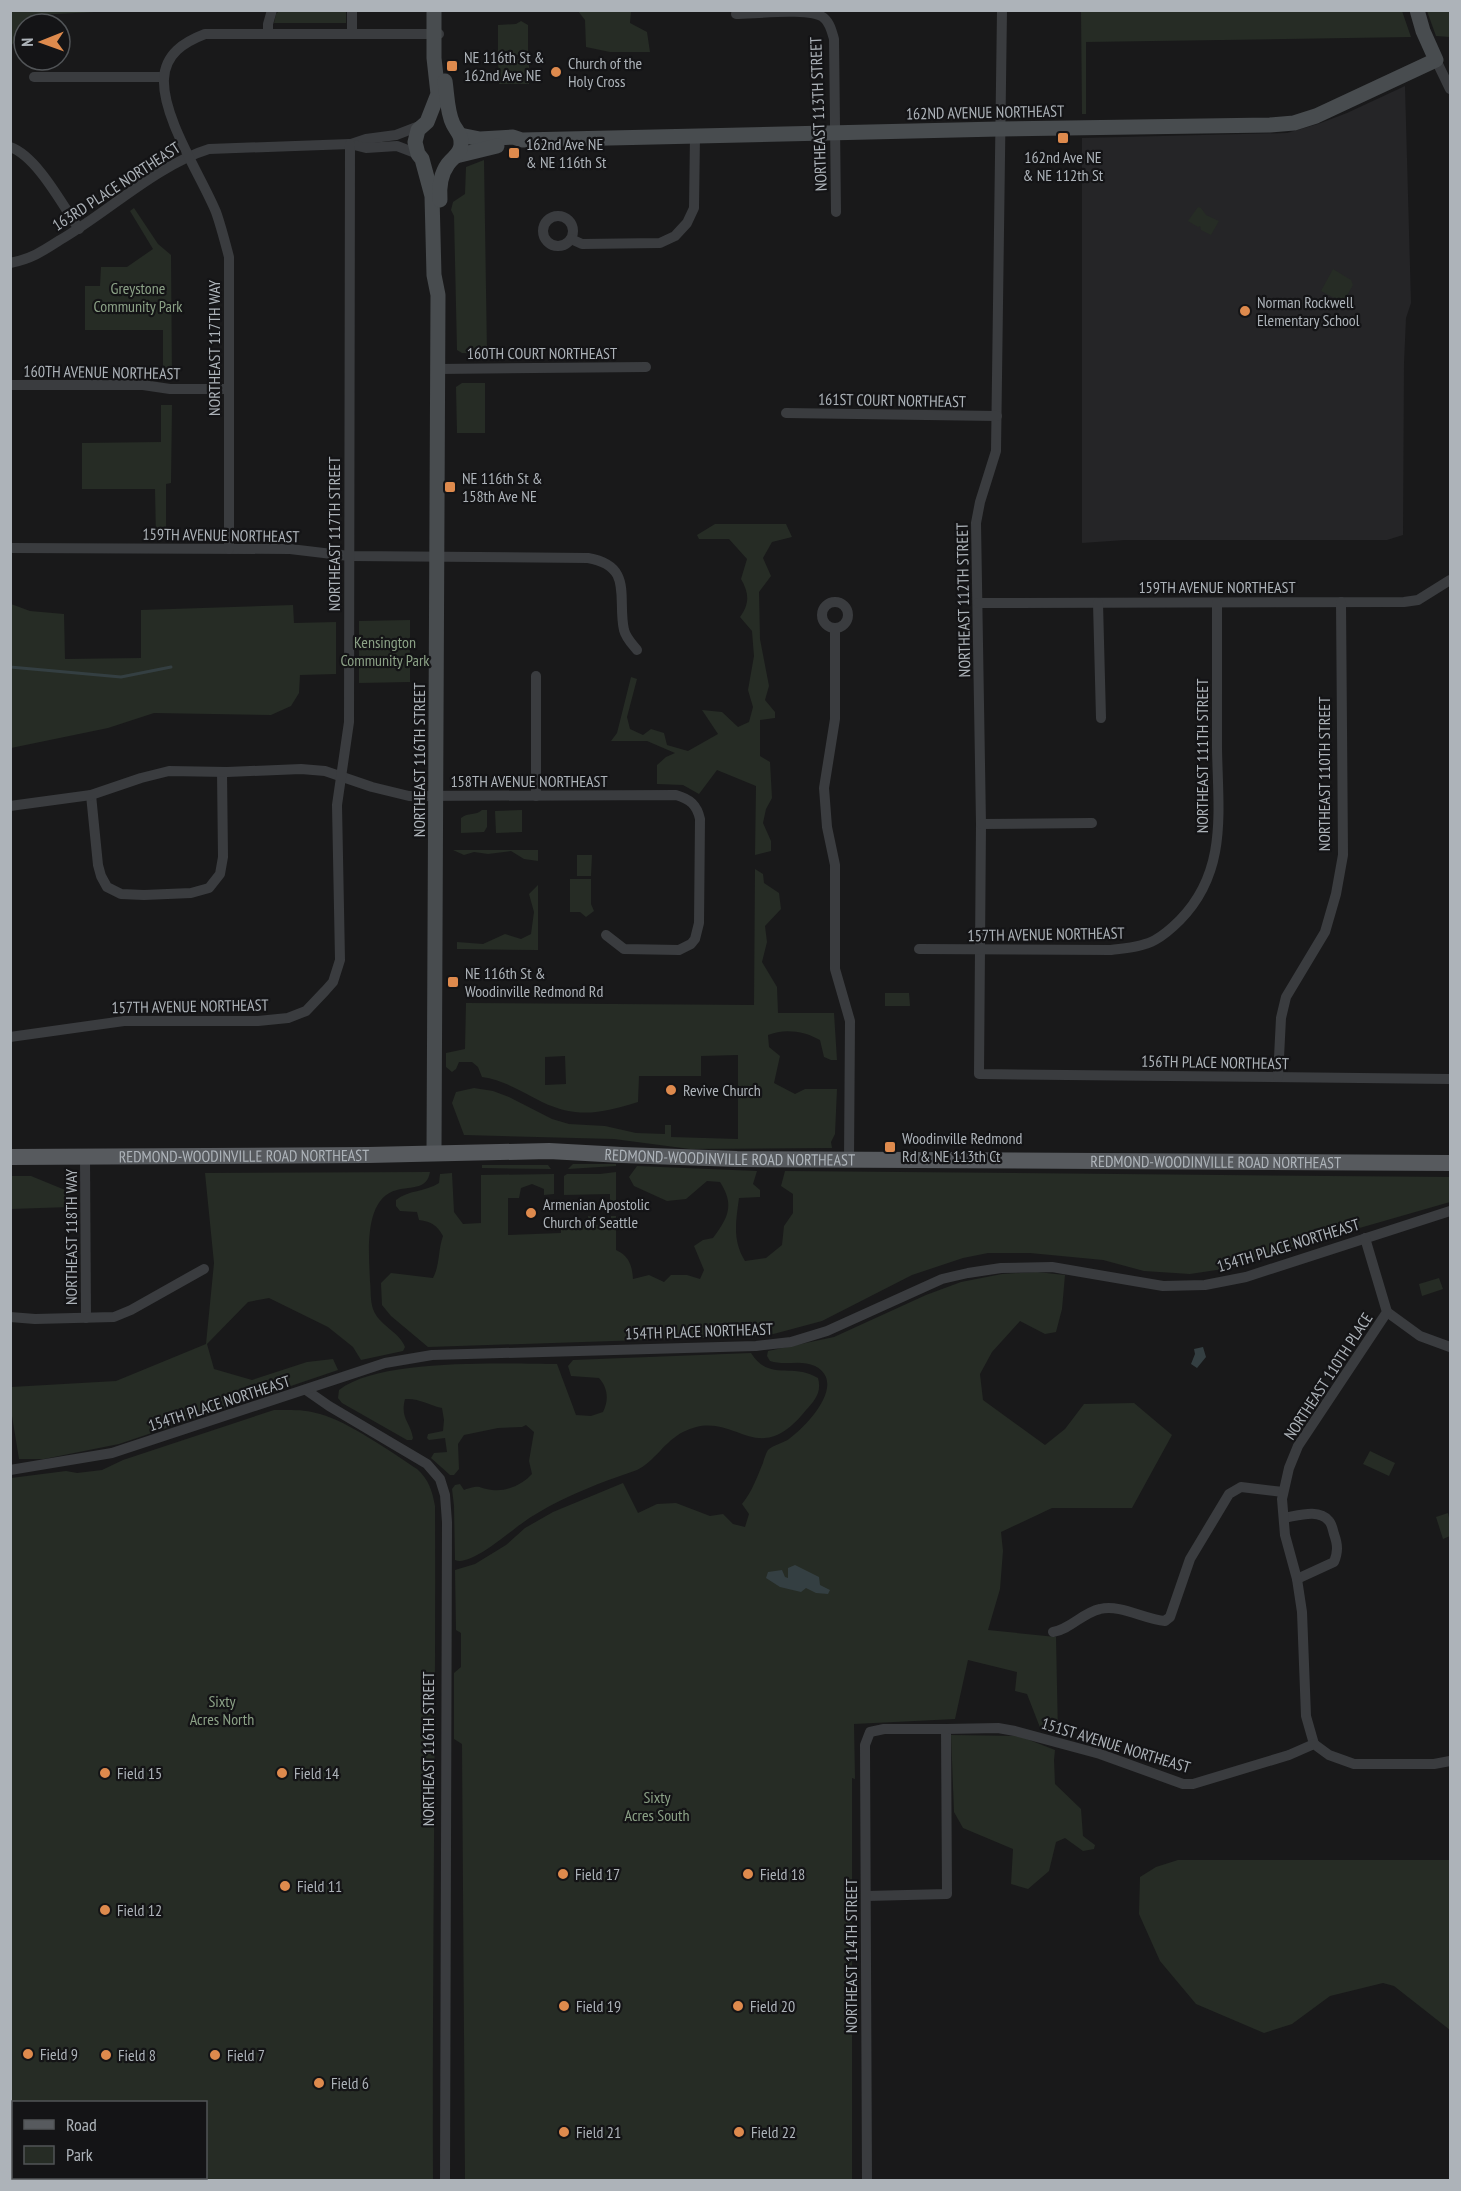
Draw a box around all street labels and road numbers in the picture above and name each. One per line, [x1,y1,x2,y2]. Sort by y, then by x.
street label: NORTHEAST 113TH STREET [805,36,831,192]
street label: 162ND AVENUE NORTHEAST [906,101,1064,123]
street label: 163RD PLACE NORTHEAST [48,137,184,235]
street label: NORTHEAST 117TH WAY [204,279,224,416]
street label: 160TH COURT NORTHEAST [467,343,617,363]
street label: 160TH AVENUE NORTHEAST [23,361,181,383]
street label: 161ST COURT NORTHEAST [818,389,966,411]
street label: NORTHEAST 117TH STREET [324,457,344,611]
street label: NORTHEAST 112TH STREET [952,523,974,677]
street label: 159TH AVENUE NORTHEAST [142,524,300,546]
street label: 159TH AVENUE NORTHEAST [1138,577,1296,597]
street label: NORTHEAST 111TH STREET [1192,679,1212,833]
street label: NORTHEAST 116TH STREET [409,683,429,837]
street label: NORTHEAST 110TH STREET [1314,697,1334,851]
street label: 158TH AVENUE NORTHEAST [450,771,608,791]
street label: 157TH AVENUE NORTHEAST [967,923,1125,945]
street label: 157TH AVENUE NORTHEAST [111,995,269,1017]
street label: 156TH PLACE NORTHEAST [1141,1051,1289,1073]
street label: REDMOND-WOODINVILLE ROAD NORTHEAST [604,1144,855,1170]
street label: REDMOND-WOODINVILLE ROAD NORTHEAST [119,1145,369,1166]
street label: REDMOND-WOODINVILLE ROAD NORTHEAST [1090,1151,1341,1172]
street label: NORTHEAST 118TH WAY [61,1168,81,1305]
street label: 154TH PLACE NORTHEAST [1214,1214,1362,1276]
street label: NORTHEAST 110TH PLACE [1279,1309,1377,1443]
street label: 154TH PLACE NORTHEAST [625,1318,773,1344]
street label: 154TH PLACE NORTHEAST [146,1371,292,1435]
street label: NORTHEAST 116TH STREET [418,1672,438,1826]
street label: 151ST AVENUE NORTHEAST [1039,1713,1193,1777]
street label: NORTHEAST 114TH STREET [841,1879,861,2033]

